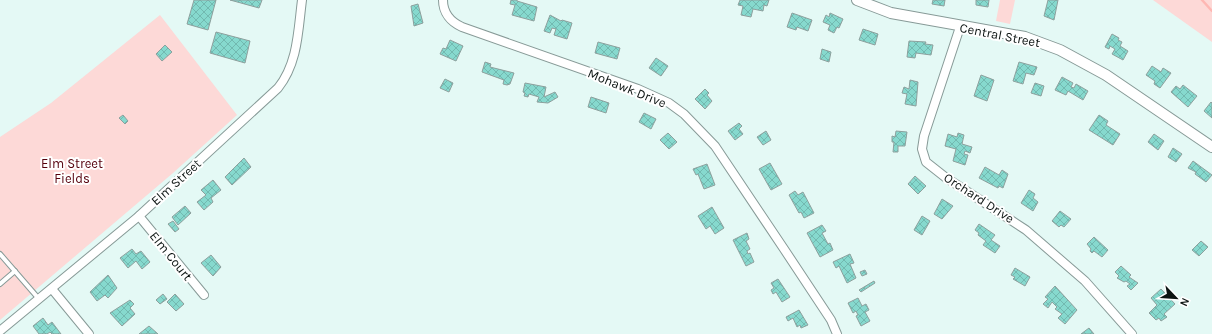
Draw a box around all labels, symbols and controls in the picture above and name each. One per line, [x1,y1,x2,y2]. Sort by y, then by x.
street label: Central Street [958,20,1042,50]
street label: Mohawk Drive [586,65,669,111]
park label: Elm Street Fields [41,156,103,186]
street label: Elm Street [148,156,204,208]
street label: Orchard Drive [941,170,1017,226]
street label: Elm Court [147,228,195,284]
north arrow [1156,278,1196,318]
text: N [1177,296,1192,308]

